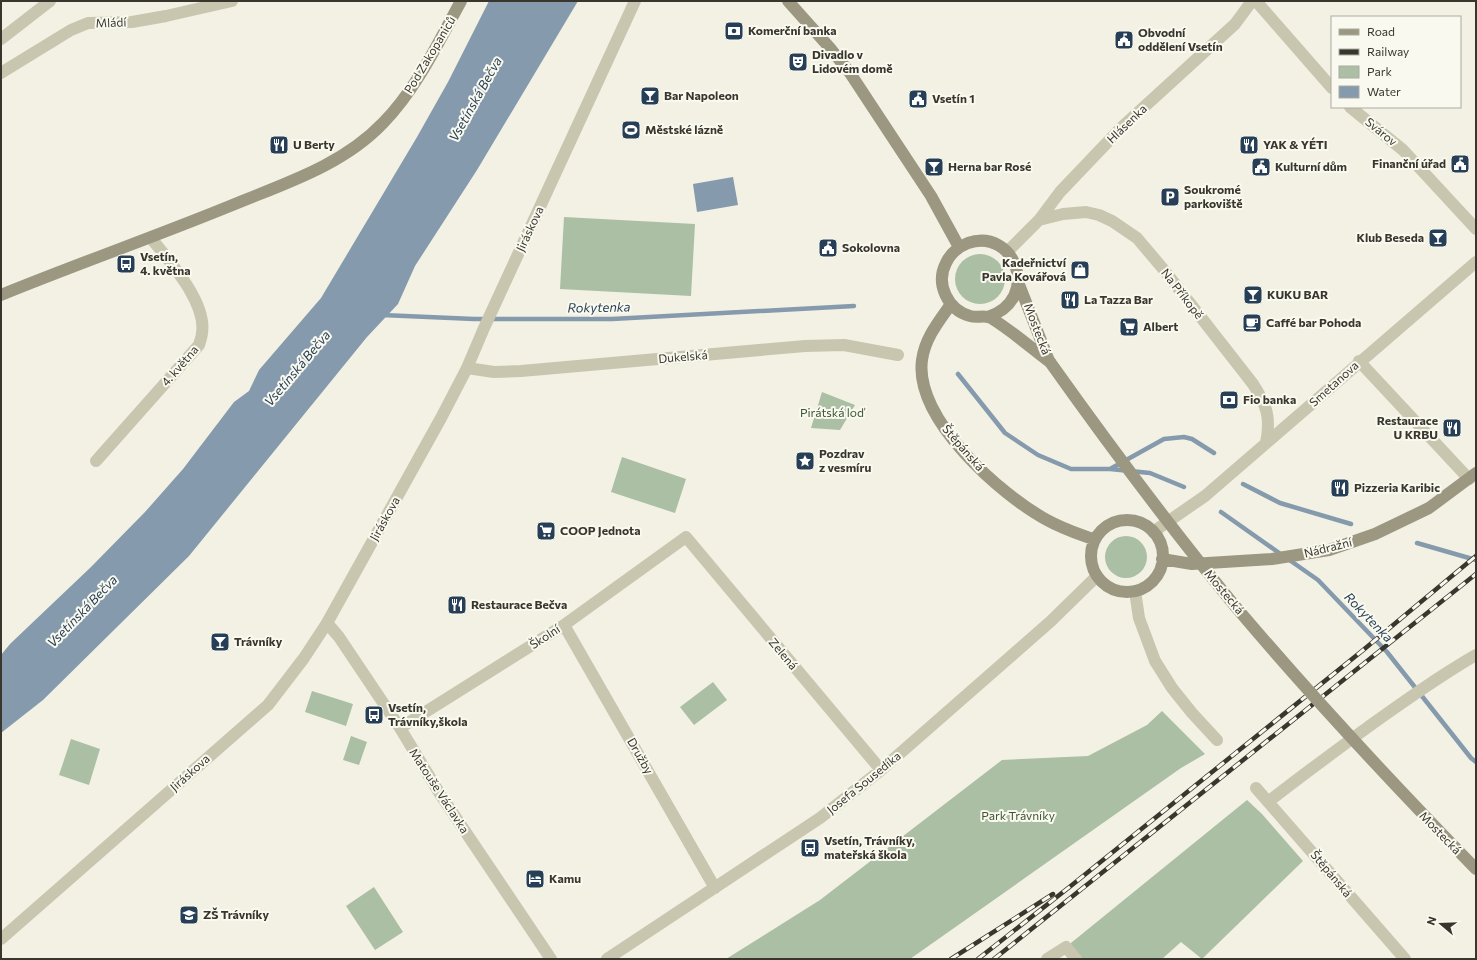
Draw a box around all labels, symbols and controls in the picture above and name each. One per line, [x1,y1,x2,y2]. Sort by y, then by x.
street label: Pod Zakopaniců [401,13,458,96]
street label: Mládí [95,14,127,30]
legend [1331,16,1461,108]
bank icon: Komerční banka [723,20,745,42]
place label: Komerční banka [748,23,837,37]
text: Road [1367,24,1395,38]
place label: Obvodní oddělení Vsetín [1138,25,1223,53]
public building icon: Obvodní oddělení Vsetín [1113,29,1135,51]
text: Railway [1367,44,1409,58]
place label: Divadlo v Lidovém domě [812,47,893,75]
theatre icon: Divadlo v Lidovém domě [787,51,809,73]
water label: Vsetínská Bečva [445,54,505,144]
text: Park [1367,64,1393,78]
text: Water [1367,84,1401,98]
bar icon: Bar Napoleon [639,85,661,107]
place label: Bar Napoleon [664,88,739,102]
public building icon: Vsetín 1 [907,88,929,110]
place label: Vsetín 1 [932,91,975,105]
street label: Hlásenka [1104,101,1149,146]
street label: Svárov [1363,114,1400,148]
sports icon: Městské lázně [620,119,642,141]
place label: Městské lázně [645,122,723,136]
restaurant icon: U Berty [268,134,290,156]
restaurant icon: YAK & YÉTI [1238,134,1260,156]
place label: U Berty [293,137,335,151]
place label: YAK & YÉTI [1263,137,1328,151]
public building icon: Finanční úřad [1449,153,1471,175]
bar icon: Herna bar Rosé [923,156,945,178]
public building icon: Kulturní dům [1250,156,1272,178]
place label: Finanční úřad [1372,156,1446,170]
place label: Herna bar Rosé [948,159,1031,173]
place label: Kulturní dům [1275,159,1347,173]
place label: Soukromé parkoviště [1184,182,1243,210]
parking icon: Soukromé parkoviště [1159,186,1181,208]
street label: Jiráskova [513,204,547,254]
bar icon: Klub Beseda [1427,227,1449,249]
place label: Klub Beseda [1357,230,1424,244]
public building icon: Sokolovna [817,237,839,259]
place label: Sokolovna [842,240,900,254]
place label: Vsetín, 4. května [140,249,191,277]
bus stop icon: Vsetín, 4. května [115,253,137,275]
place label: Kadeřnictví Pavla Kovářová [982,255,1067,283]
shop icon: Kadeřnictví Pavla Kovářová [1069,259,1091,281]
street label: Na Příkopě [1159,265,1207,321]
bar icon: KUKU BAR [1242,284,1264,306]
place label: KUKU BAR [1267,287,1329,301]
restaurant icon: La Tazza Bar [1059,289,1081,311]
place label: La Tazza Bar [1084,292,1153,306]
water label: Rokytenka [567,298,631,316]
street label: Mostecká [1022,301,1054,356]
cafe icon: Caffé bar Pohoda [1241,312,1263,334]
place label: Caffé bar Pohoda [1266,315,1361,329]
supermarket icon: Albert [1118,316,1140,338]
place label: Albert [1143,319,1178,333]
water label: Vsetínská Bečva [261,327,333,409]
street label: 4. května [158,342,201,388]
street label: Dukelská [658,347,708,365]
street label: Smetanova [1306,358,1361,409]
bank icon: Fio banka [1218,389,1240,411]
place label: Fio banka [1243,392,1296,406]
park label: Pirátská loď [800,405,866,419]
place label: Restaurace U KRBU [1377,413,1438,441]
restaurant icon: Restaurace U KRBU [1441,417,1463,439]
street label: Štěpánská [940,421,988,473]
place label: Pozdrav z vesmíru [819,446,871,474]
place icon: Pozdrav z vesmíru [794,450,816,472]
restaurant icon: Pizzeria Karibic [1329,477,1351,499]
place label: Pizzeria Karibic [1354,480,1440,494]
street label: Jiráskova [366,494,403,544]
supermarket icon: COOP Jednota [535,520,557,542]
place label: COOP Jednota [560,523,640,538]
street label: Nádražní [1302,534,1354,560]
street label: Mostecká [1202,566,1247,616]
water label: Vsetínská Bečva [44,571,121,650]
water label: Rokytenka [1341,589,1397,645]
restaurant icon: Restaurace Bečva [446,594,468,616]
place label: Restaurace Bečva [471,597,567,611]
street label: Školní [527,621,563,651]
bar icon: Trávníky [209,631,231,653]
place label: Trávníky [234,634,283,648]
street label: Zelená [767,635,801,672]
place label: Vsetín, Trávníky,škola [388,700,468,728]
bus stop icon: Vsetín, Trávníky,škola [363,704,385,726]
street label: Družby [625,735,657,776]
street label: Matouše Václavka [407,745,472,836]
street label: Josefa Sousedíka [824,748,904,817]
street label: Jiráskova [167,751,213,794]
park label: Park Trávníky [981,808,1055,822]
street label: Mostecká [1417,808,1464,857]
place label: Vsetín, Trávníky, mateřská škola [824,833,915,861]
bus stop icon: Vsetín, Trávníky, mateřská škola [799,837,821,859]
street label: Štěpánská [1308,847,1355,899]
hotel icon: Kamu [524,868,546,890]
place label: Kamu [549,871,581,885]
school or university icon: ZŠ Trávníky [178,904,200,926]
north arrow [1421,904,1461,944]
place label: ZŠ Trávníky [203,907,269,921]
text: N [1424,915,1439,927]

